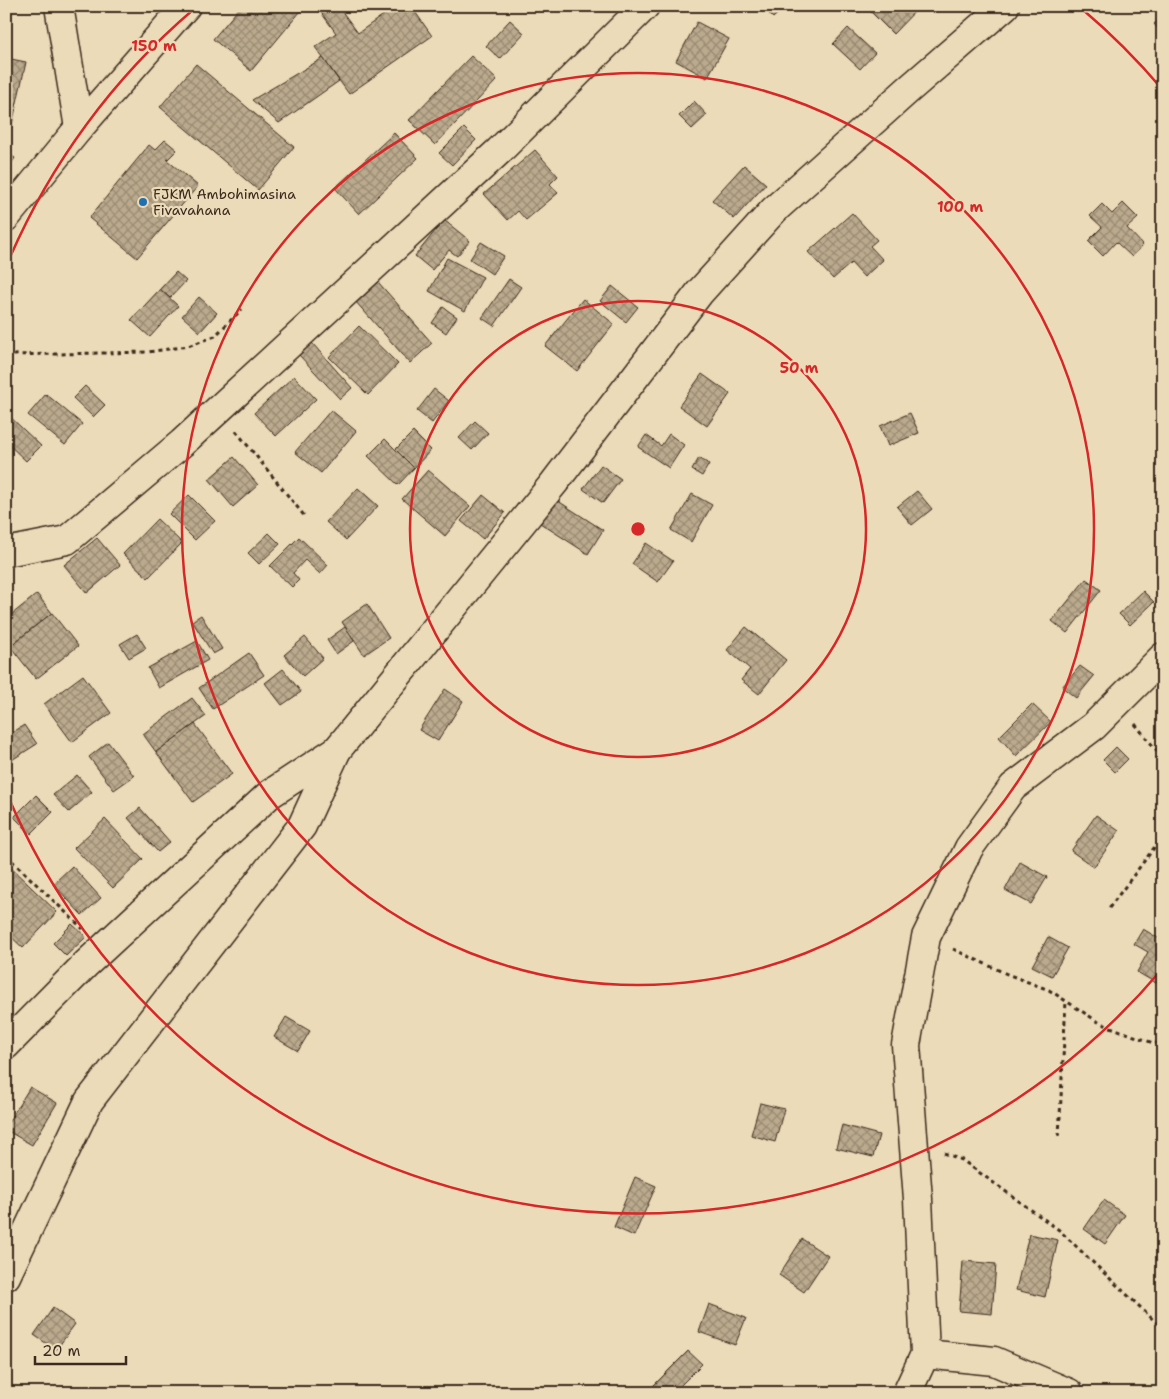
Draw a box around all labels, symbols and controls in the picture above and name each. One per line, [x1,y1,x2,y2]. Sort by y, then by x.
text: 150 m [131,36,177,56]
place label: FJKM Ambohimasina Fivavahana [153,185,296,219]
marker: FJKM Ambohimasina Fivavahana [137,196,149,208]
text: 100 m [937,197,983,217]
text: 50 m [780,358,819,378]
centre of rings [629,520,647,538]
scale bar [35,1334,126,1366]
text: 20 m [42,1341,81,1361]

